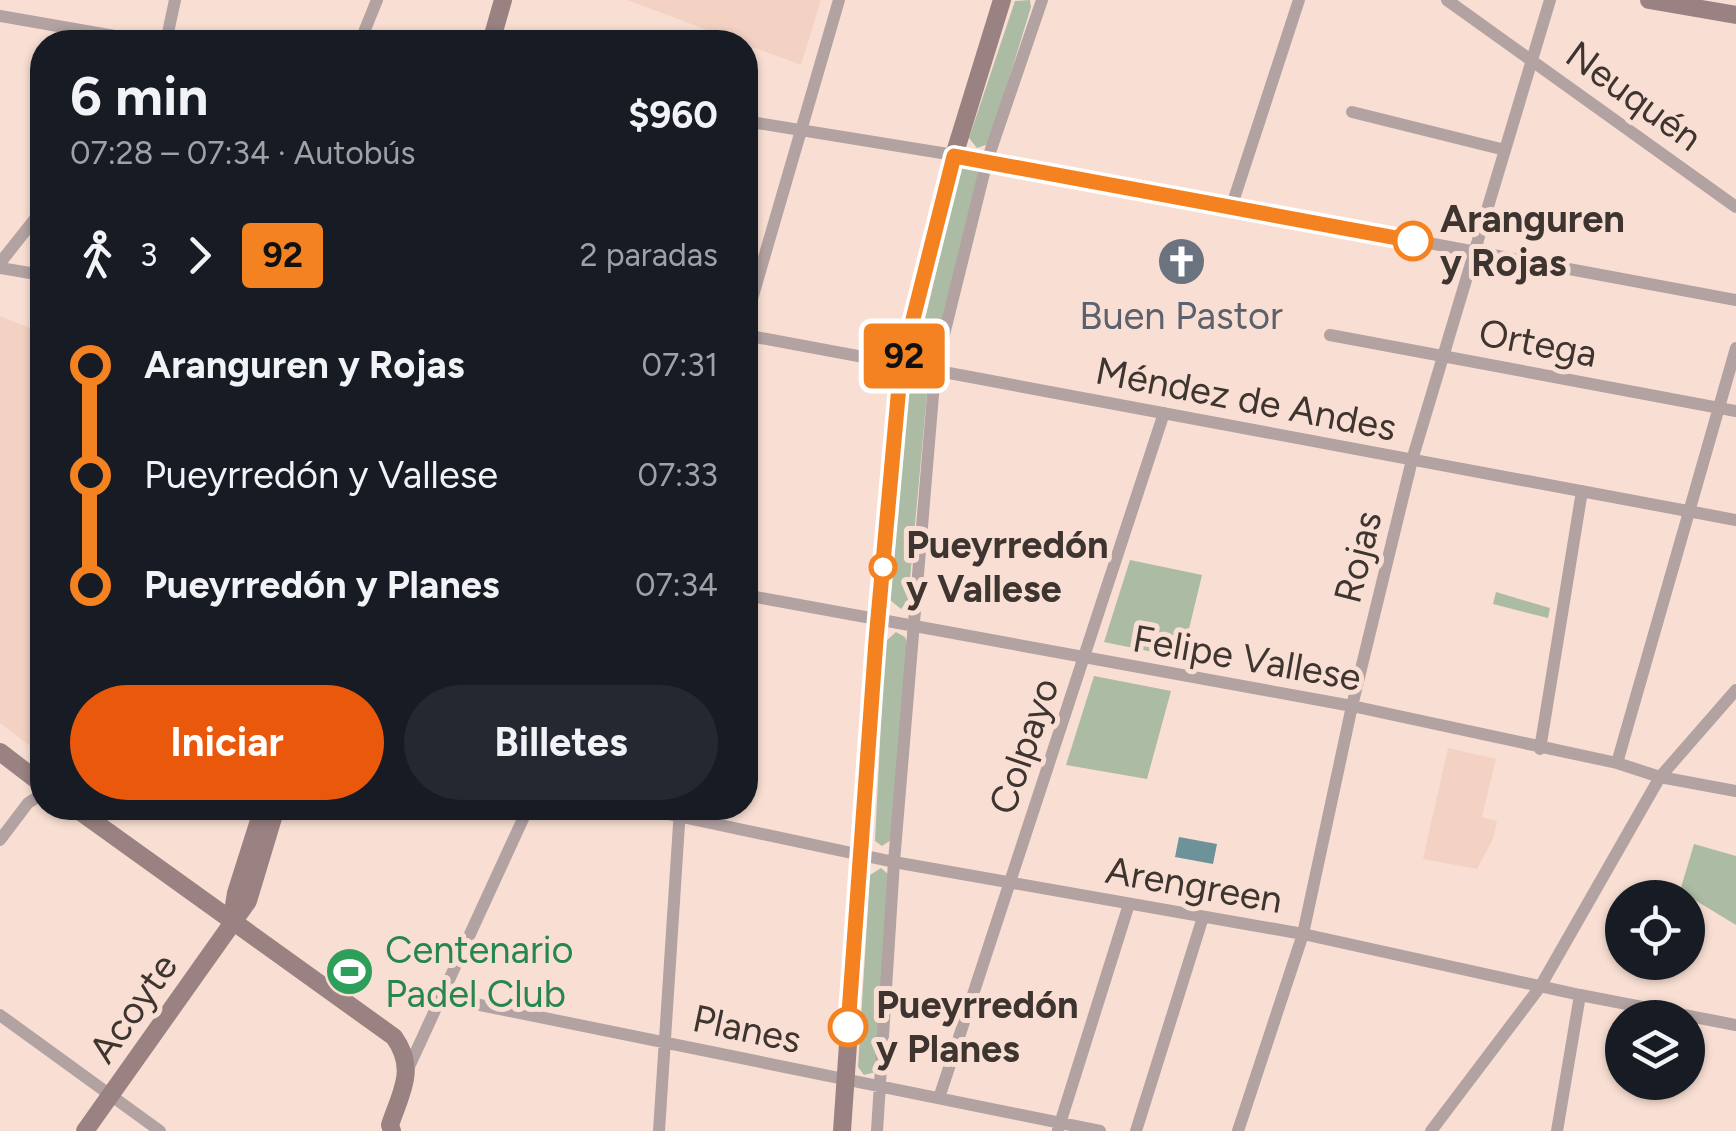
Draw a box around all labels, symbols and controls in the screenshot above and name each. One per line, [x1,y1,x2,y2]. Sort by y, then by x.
street label: Neuquén [1557,31,1711,161]
text: 6 min [70,63,209,129]
text: $960 [628,92,718,138]
text: 07:28 – 07:34 · Autobús [70,134,415,172]
place label: Aranguren y Rojas [1440,196,1625,286]
marker: Aranguren y Rojas [1394,222,1432,260]
icon: walk [70,228,125,283]
icon: forward [172,228,227,283]
text: 92 [262,234,303,276]
text: 3 [140,236,157,274]
text: 2 paradas [580,236,718,274]
church icon: Buen Pastor [1155,236,1207,288]
place label: Buen Pastor [1079,293,1283,339]
street label: Ortega [1475,309,1601,377]
line badge: 92 [859,324,949,388]
text: 92 [884,335,924,377]
text: Aranguren y Rojas [144,342,464,388]
text: 07:31 [642,346,718,384]
street label: Méndez de Andes [1092,347,1400,451]
text: Pueyrredón y Vallese [144,452,498,498]
text: 07:33 [637,456,718,494]
street label: Rojas [1324,506,1392,608]
place label: Pueyrredón y Vallese [906,522,1109,612]
marker: Pueyrredón y Vallese [870,554,896,580]
text: Pueyrredón y Planes [144,562,500,608]
text: 07:34 [635,566,718,604]
street label: Felipe Vallese [1129,615,1365,701]
street label: Colpayo [979,672,1069,820]
button: Iniciar [70,685,384,800]
button: Billetes [404,685,718,800]
street label: Arengreen [1102,847,1286,923]
map controls [1605,880,1705,1100]
button: locate [1605,880,1705,980]
place label: Centenario Padel Club [385,927,574,1017]
street label: Acoyte [79,945,187,1071]
sports icon: Centenario Padel Club [324,946,376,998]
place label: Pueyrredón y Planes [876,982,1079,1072]
street label: Planes [689,995,805,1063]
button: layers [1605,1000,1705,1100]
marker: Pueyrredón y Planes [829,1008,867,1046]

